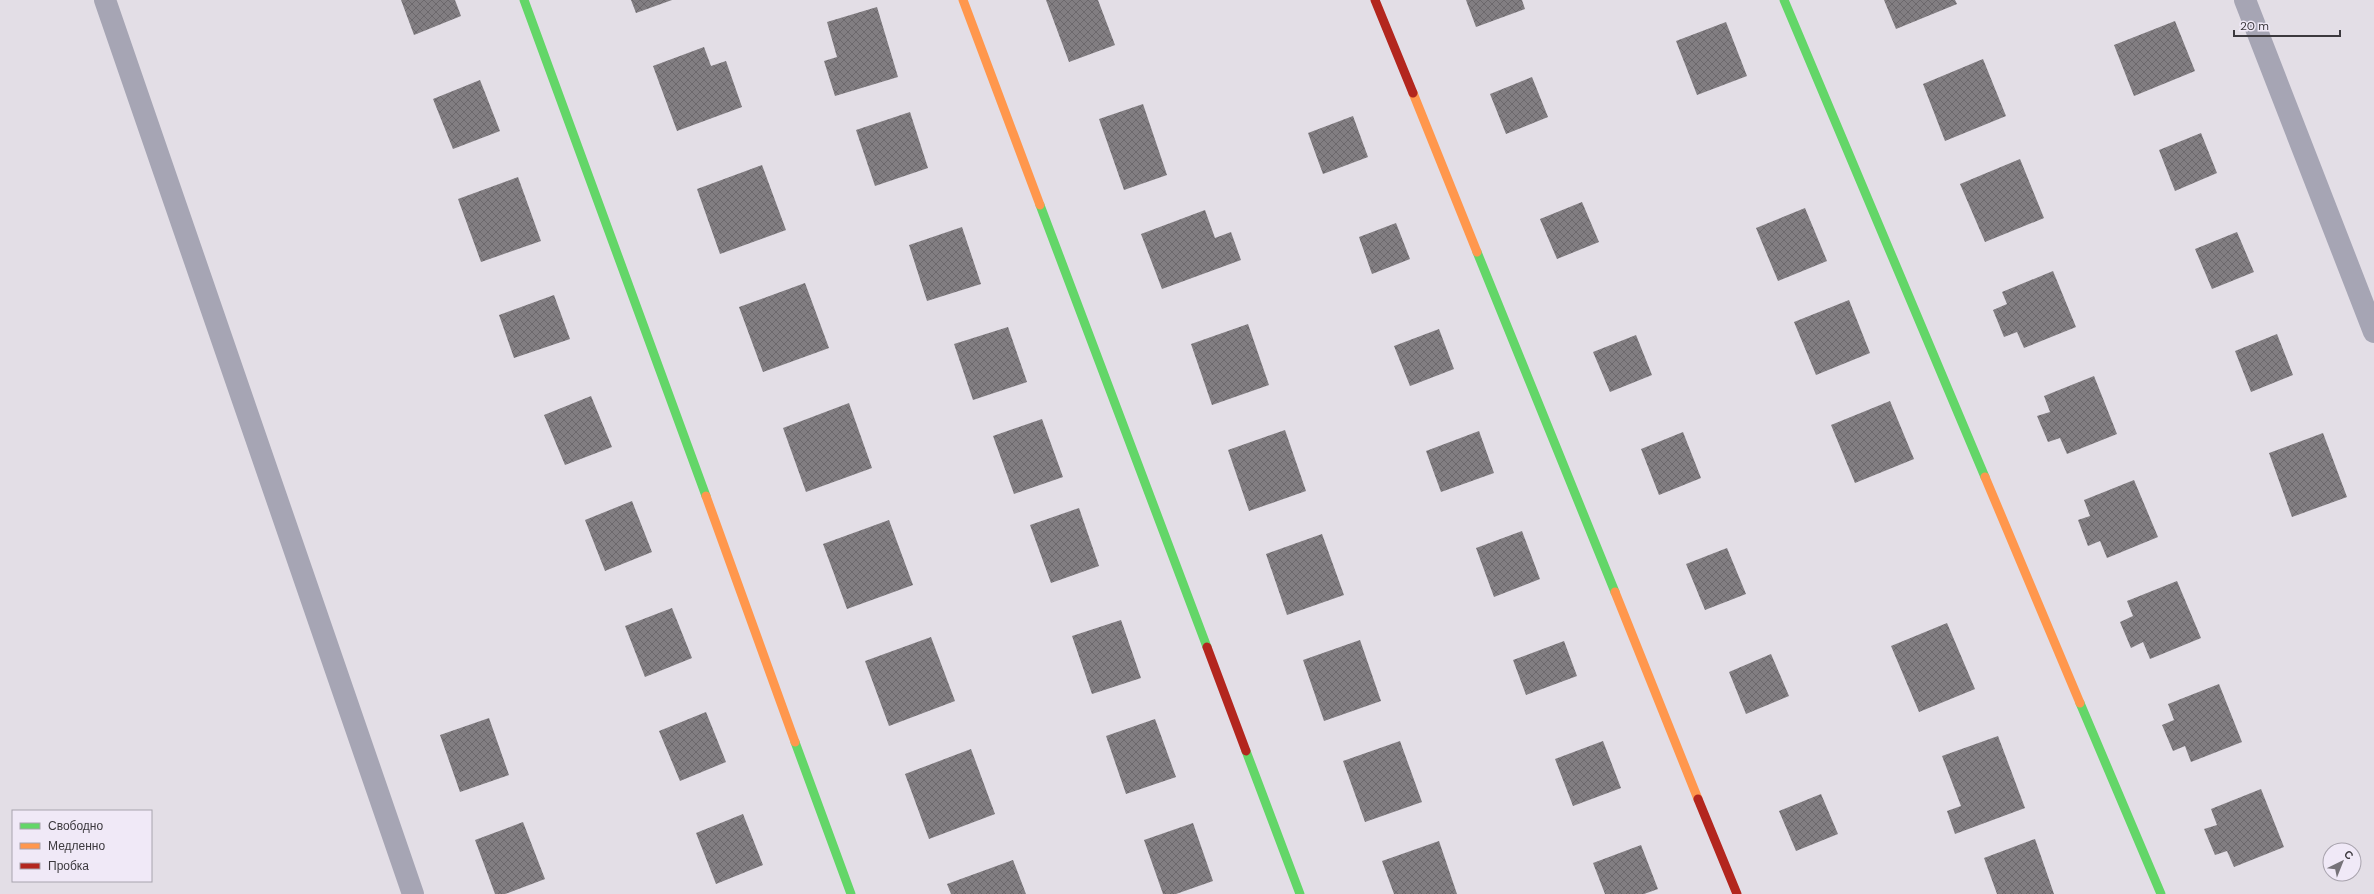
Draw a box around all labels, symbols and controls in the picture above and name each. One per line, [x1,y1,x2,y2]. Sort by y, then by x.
scale bar [2234,12,2340,38]
text: 20 m [2240,18,2269,34]
legend [12,810,152,882]
text: Свободно [48,818,103,834]
text: Медленно [48,838,105,854]
north arrow [2322,842,2362,882]
text: С [2341,847,2357,863]
text: Пробка [48,858,89,874]

